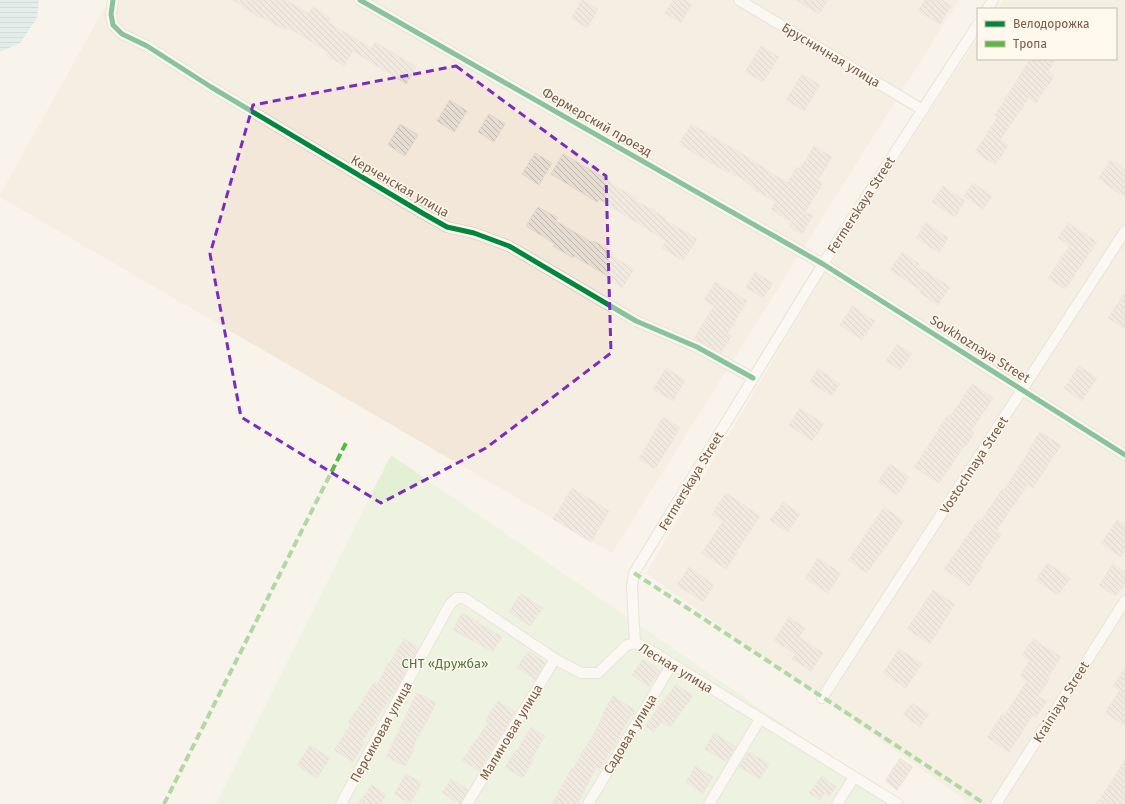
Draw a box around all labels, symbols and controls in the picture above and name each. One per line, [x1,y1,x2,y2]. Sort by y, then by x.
legend [977,8,1117,60]
text: Велодорожка [1013,17,1089,31]
street label: Брусничная улица [779,20,883,90]
text: Тропа [1013,37,1047,51]
street label: Фермерский проезд [539,84,655,160]
street label: Керченская улица [348,152,452,220]
street label: Fermerskaya Street [824,154,898,256]
street label: Sovkhoznaya Street [927,312,1033,386]
street label: Vostochnaya Street [937,413,1011,516]
street label: Fermerskaya Street [656,429,727,533]
street label: Лесная улица [636,640,716,696]
park label: СНТ «Дружба» [402,656,488,671]
street label: Krainiaya Street [1030,658,1092,745]
street label: Персиковая улица [347,679,415,785]
street label: Малиновая улица [477,681,545,783]
street label: Садовая улица [600,691,660,777]

